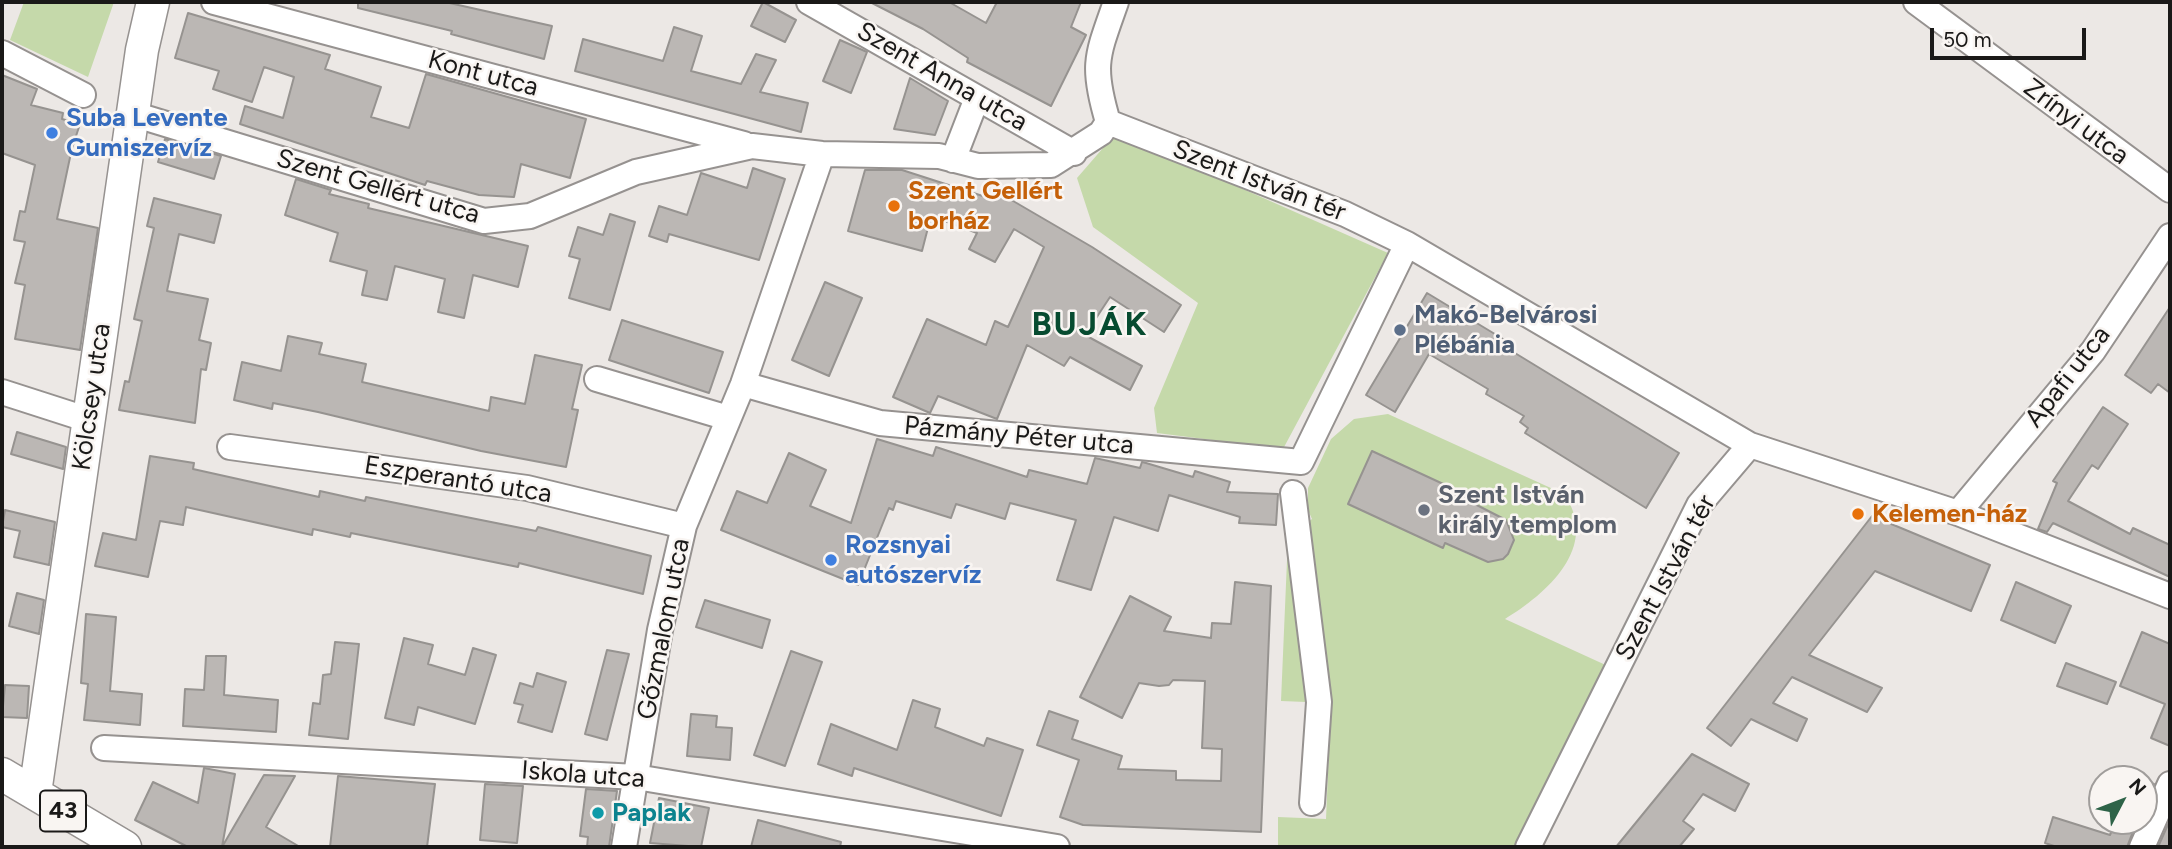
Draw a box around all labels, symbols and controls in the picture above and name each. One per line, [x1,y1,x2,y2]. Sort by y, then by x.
scale bar [1934,14,2090,58]
street label: Szent Anna utca [851,16,1033,138]
text: 50 m [1943,27,1992,52]
street label: Kont utca [424,44,542,104]
street label: Zrínyi utca [2017,72,2135,172]
place label: Suba Levente Gumiszervíz [66,102,228,164]
marker: Suba Levente Gumiszervíz [44,125,60,141]
street label: Szent István tér [1168,134,1350,228]
street label: Szent Gellért utca [273,143,483,231]
place label: Szent Gellért borház [908,175,1063,236]
marker: Szent Gellért borház [886,198,902,214]
place label: Makó-Belvárosi Plébánia [1414,299,1598,360]
district label: BUJÁK [1032,305,1148,345]
street label: Apafi utca [2019,320,2117,434]
street label: Kölcsey utca [66,321,118,473]
marker: Makó-Belvárosi Plébánia [1392,322,1408,338]
street label: Pázmány Péter utca [903,410,1135,462]
street label: Eszperantó utca [362,450,554,510]
place label: Szent István király templom [1438,479,1617,540]
street label: Szent István tér [1609,490,1723,666]
place label: Kelemen-ház [1872,498,2027,530]
marker: Szent István király templom [1416,502,1432,518]
marker: Kelemen-ház [1850,506,1866,522]
place label: Rozsnyai autószervíz [845,529,981,590]
street label: Gőzmalom utca [631,536,697,722]
marker: Rozsnyai autószervíz [823,552,839,568]
street label: Iskola utca [520,755,646,795]
north arrow [2088,765,2158,835]
text: N [2124,774,2151,800]
road number: 43 [40,790,86,832]
place label: Paplak [612,797,691,829]
marker: Paplak [590,805,606,821]

